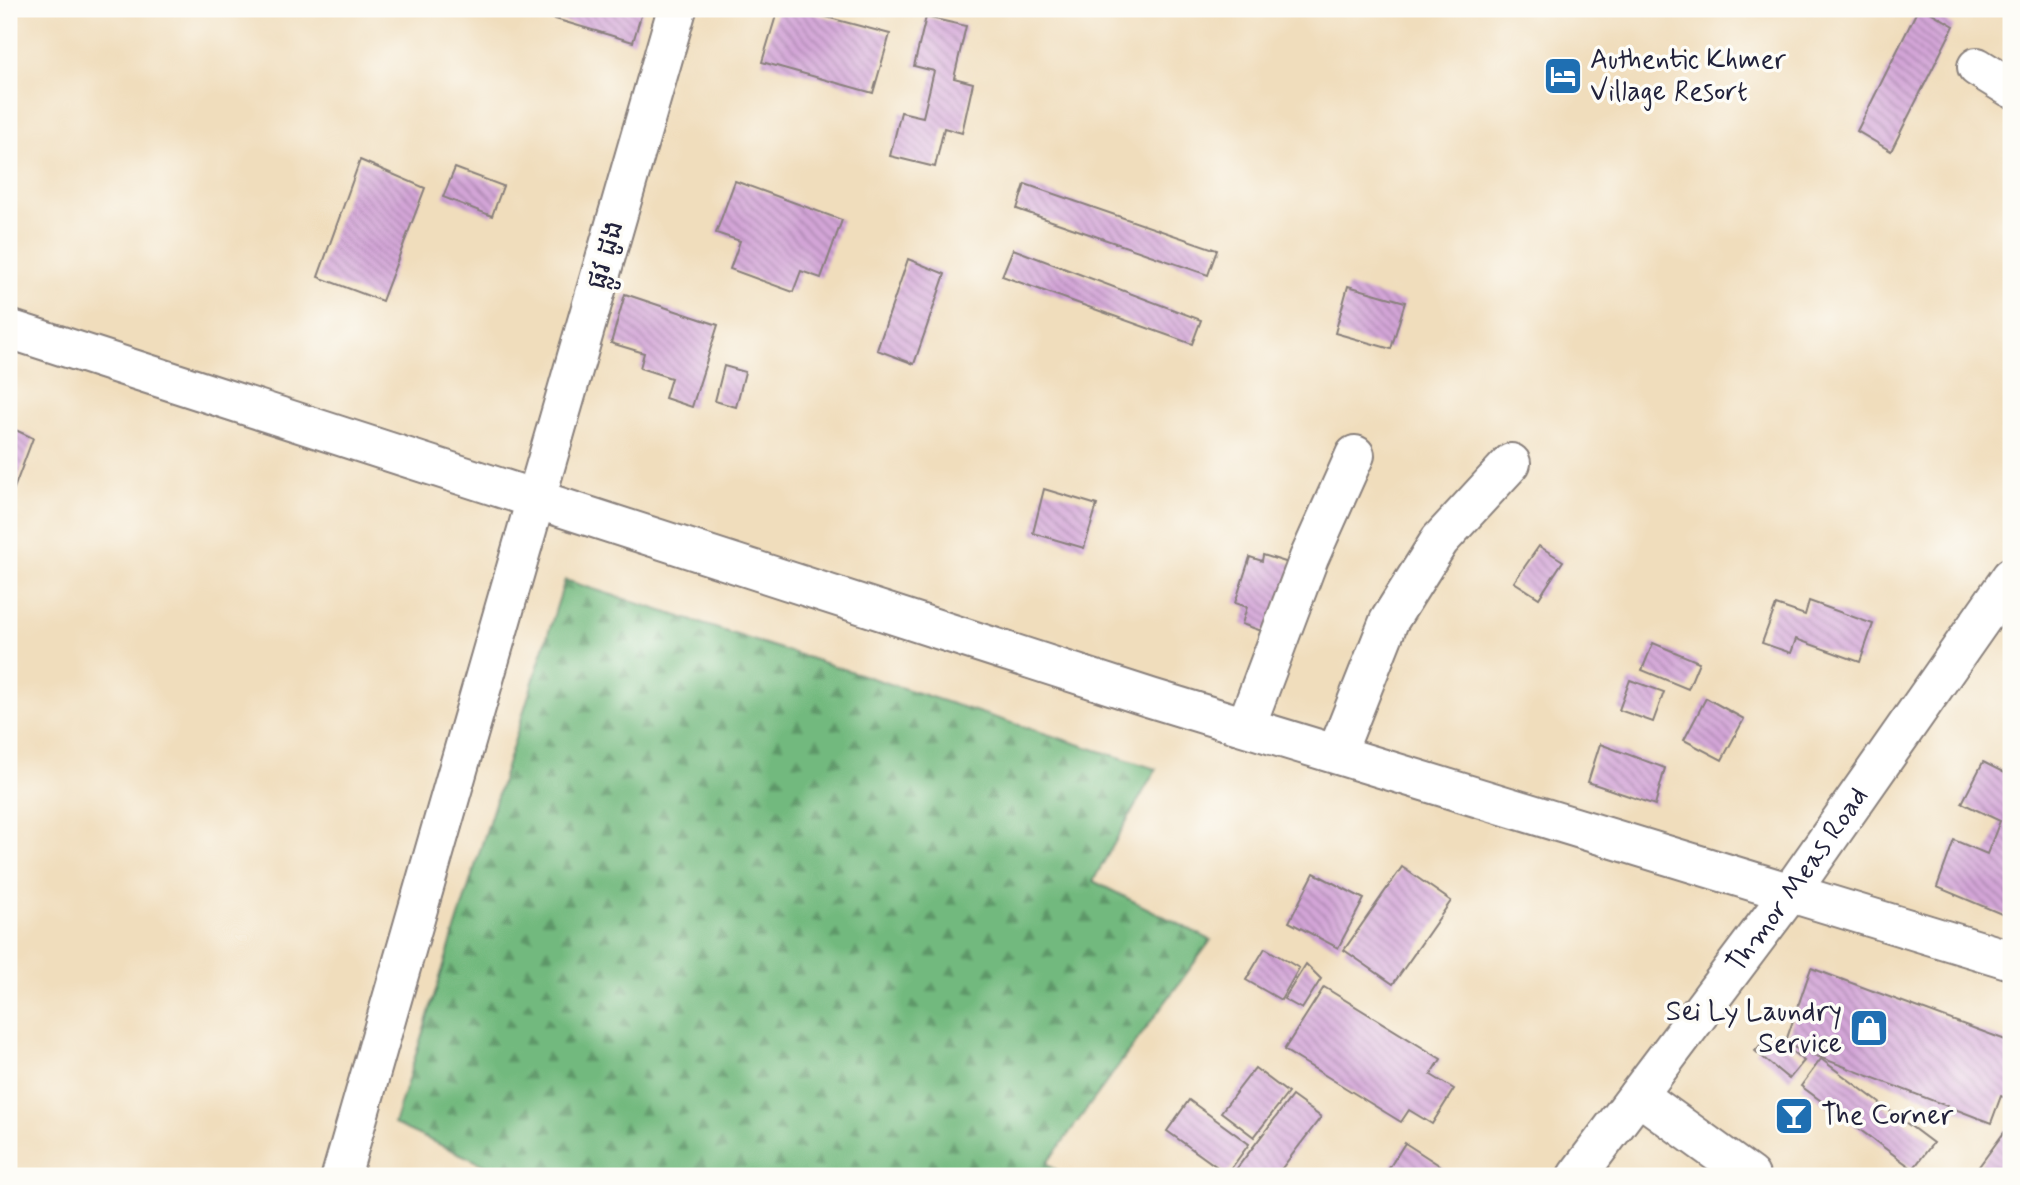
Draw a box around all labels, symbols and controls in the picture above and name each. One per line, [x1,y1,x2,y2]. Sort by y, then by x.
place label: Authentic Khmer Village Resort [1590,42,1786,111]
hotel icon: Authentic Khmer Village Resort [1542,55,1584,97]
street label: ផ្លូវ ដូង [579,216,638,295]
street label: Thmor Meas Road [1718,780,1877,980]
place label: Sei Ly Laundry Service [1666,994,1842,1063]
shop icon: Sei Ly Laundry Service [1848,1007,1890,1049]
bar icon: The Corner [1773,1095,1815,1137]
place label: The Corner [1821,1098,1954,1135]

